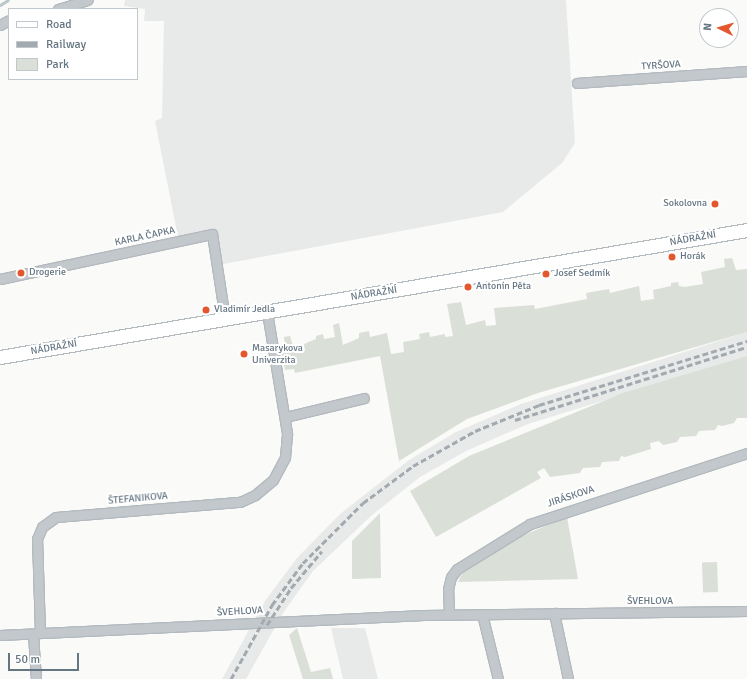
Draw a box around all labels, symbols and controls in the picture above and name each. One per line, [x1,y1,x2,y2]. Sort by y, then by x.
legend [8,8,138,80]
north arrow [699,8,739,48]
text: Road [46,17,72,32]
text: N [701,23,714,31]
text: Railway [46,37,86,52]
text: Park [46,57,69,72]
street label: TYRŠOVA [641,59,681,73]
place label: Sokolovna [663,198,707,210]
marker: Sokolovna [710,199,720,209]
street label: KARLA ČAPKA [114,225,176,249]
street label: NÁDRAŽNÍ [669,229,717,249]
place label: Horák [680,251,706,263]
marker: Horák [667,252,677,262]
place label: Drogerie [29,267,66,279]
marker: Drogerie [16,268,26,278]
place label: Josef Sedmík [554,268,610,280]
marker: Josef Sedmík [541,269,551,279]
place label: Antonín Pěta [476,281,531,293]
marker: Antonín Pěta [463,282,473,292]
street label: NÁDRAŽNÍ [350,284,398,304]
place label: Vladimír Jedla [214,304,275,316]
marker: Vladimír Jedla [201,305,211,315]
street label: NÁDRAŽNÍ [30,338,78,358]
place label: Masarykova Univerzita [252,342,303,366]
marker: Masarykova Univerzita [239,349,249,359]
street label: JIRÁSKOVA [546,484,596,510]
street label: ŠTEFANIKOVA [108,490,168,508]
street label: ŠVEHLOVA [627,596,673,608]
street label: ŠVEHLOVA [217,605,263,619]
scale bar [10,645,81,671]
text: 50 m [15,652,40,667]

